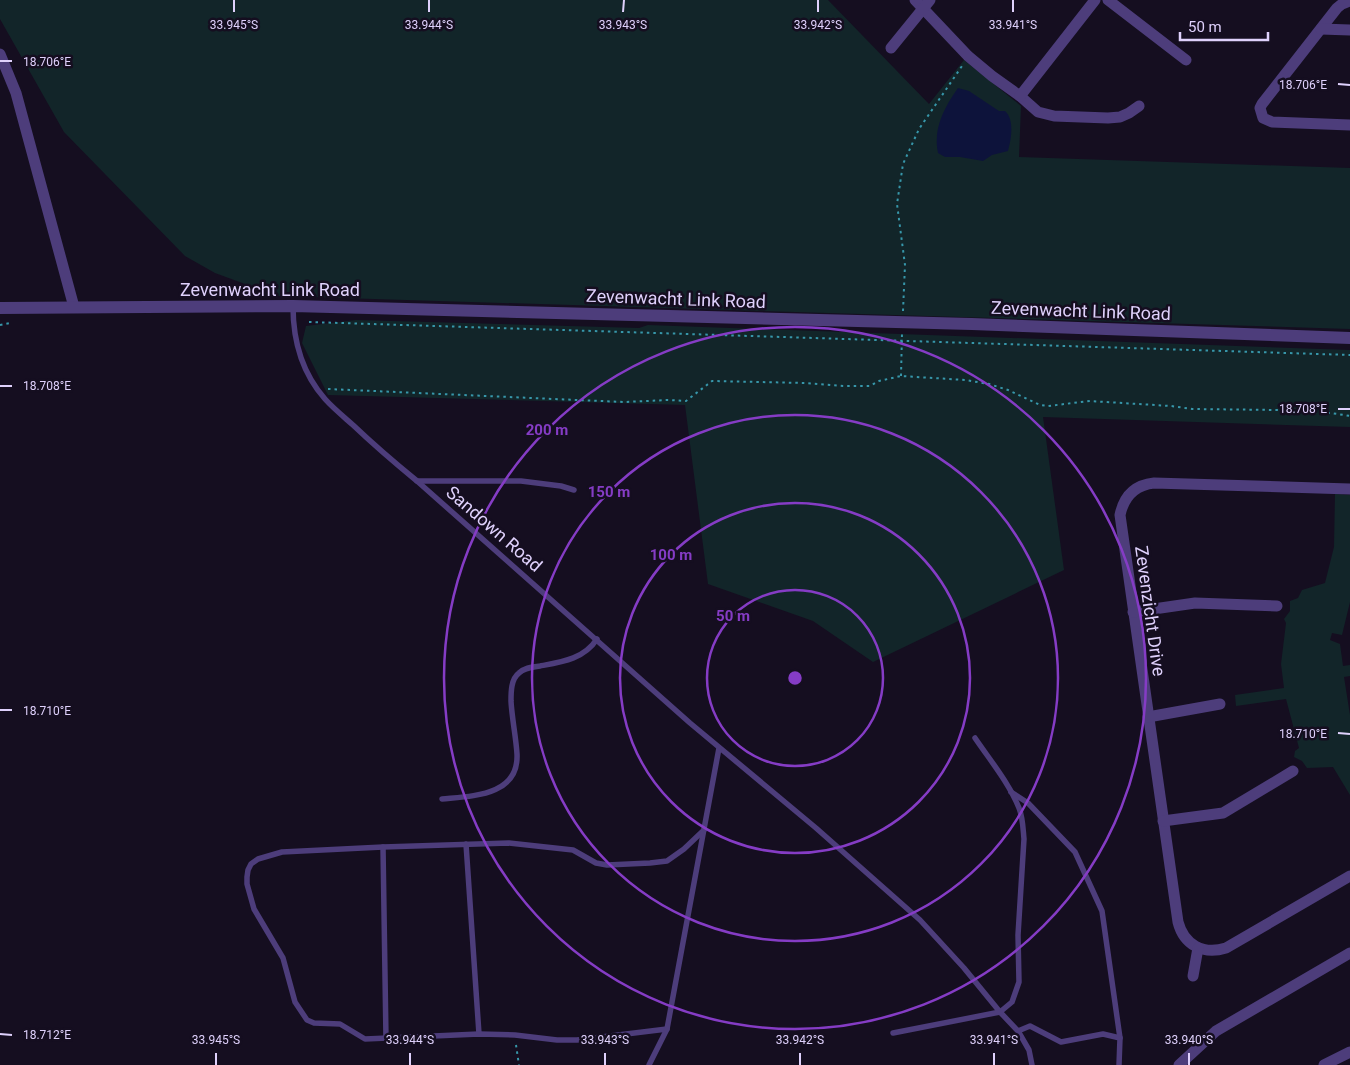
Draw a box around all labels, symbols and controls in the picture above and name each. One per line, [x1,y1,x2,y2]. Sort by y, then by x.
scale bar [1180,10,1268,42]
text: 33.945°S [210,18,258,32]
text: 33.944°S [405,18,453,32]
text: 33.943°S [599,18,647,32]
text: 33.942°S [794,18,842,32]
text: 33.941°S [989,18,1037,32]
text: 50 m [1188,18,1222,36]
text: 18.706°E [23,55,71,69]
text: 18.706°E [1279,78,1327,92]
street label: Zevenwacht Link Road [180,279,360,300]
street label: Zevenwacht Link Road [586,285,766,312]
street label: Zevenwacht Link Road [991,297,1171,324]
text: 18.708°E [23,379,71,393]
text: 18.708°E [1279,402,1327,416]
text: 200 m [526,421,568,439]
street label: Sandown Road [442,481,547,576]
text: 150 m [588,483,630,501]
street label: Zevenzicht Drive [1131,544,1170,678]
text: 100 m [650,546,692,564]
text: 50 m [716,607,750,625]
centre of rings [786,669,804,687]
text: 18.710°E [23,704,71,718]
text: 18.710°E [1279,727,1327,741]
text: 18.712°E [23,1028,71,1042]
text: 33.945°S [192,1033,240,1047]
text: 33.944°S [386,1033,434,1047]
text: 33.943°S [581,1033,629,1047]
text: 33.942°S [776,1033,824,1047]
text: 33.941°S [970,1033,1018,1047]
text: 33.940°S [1165,1033,1213,1047]

